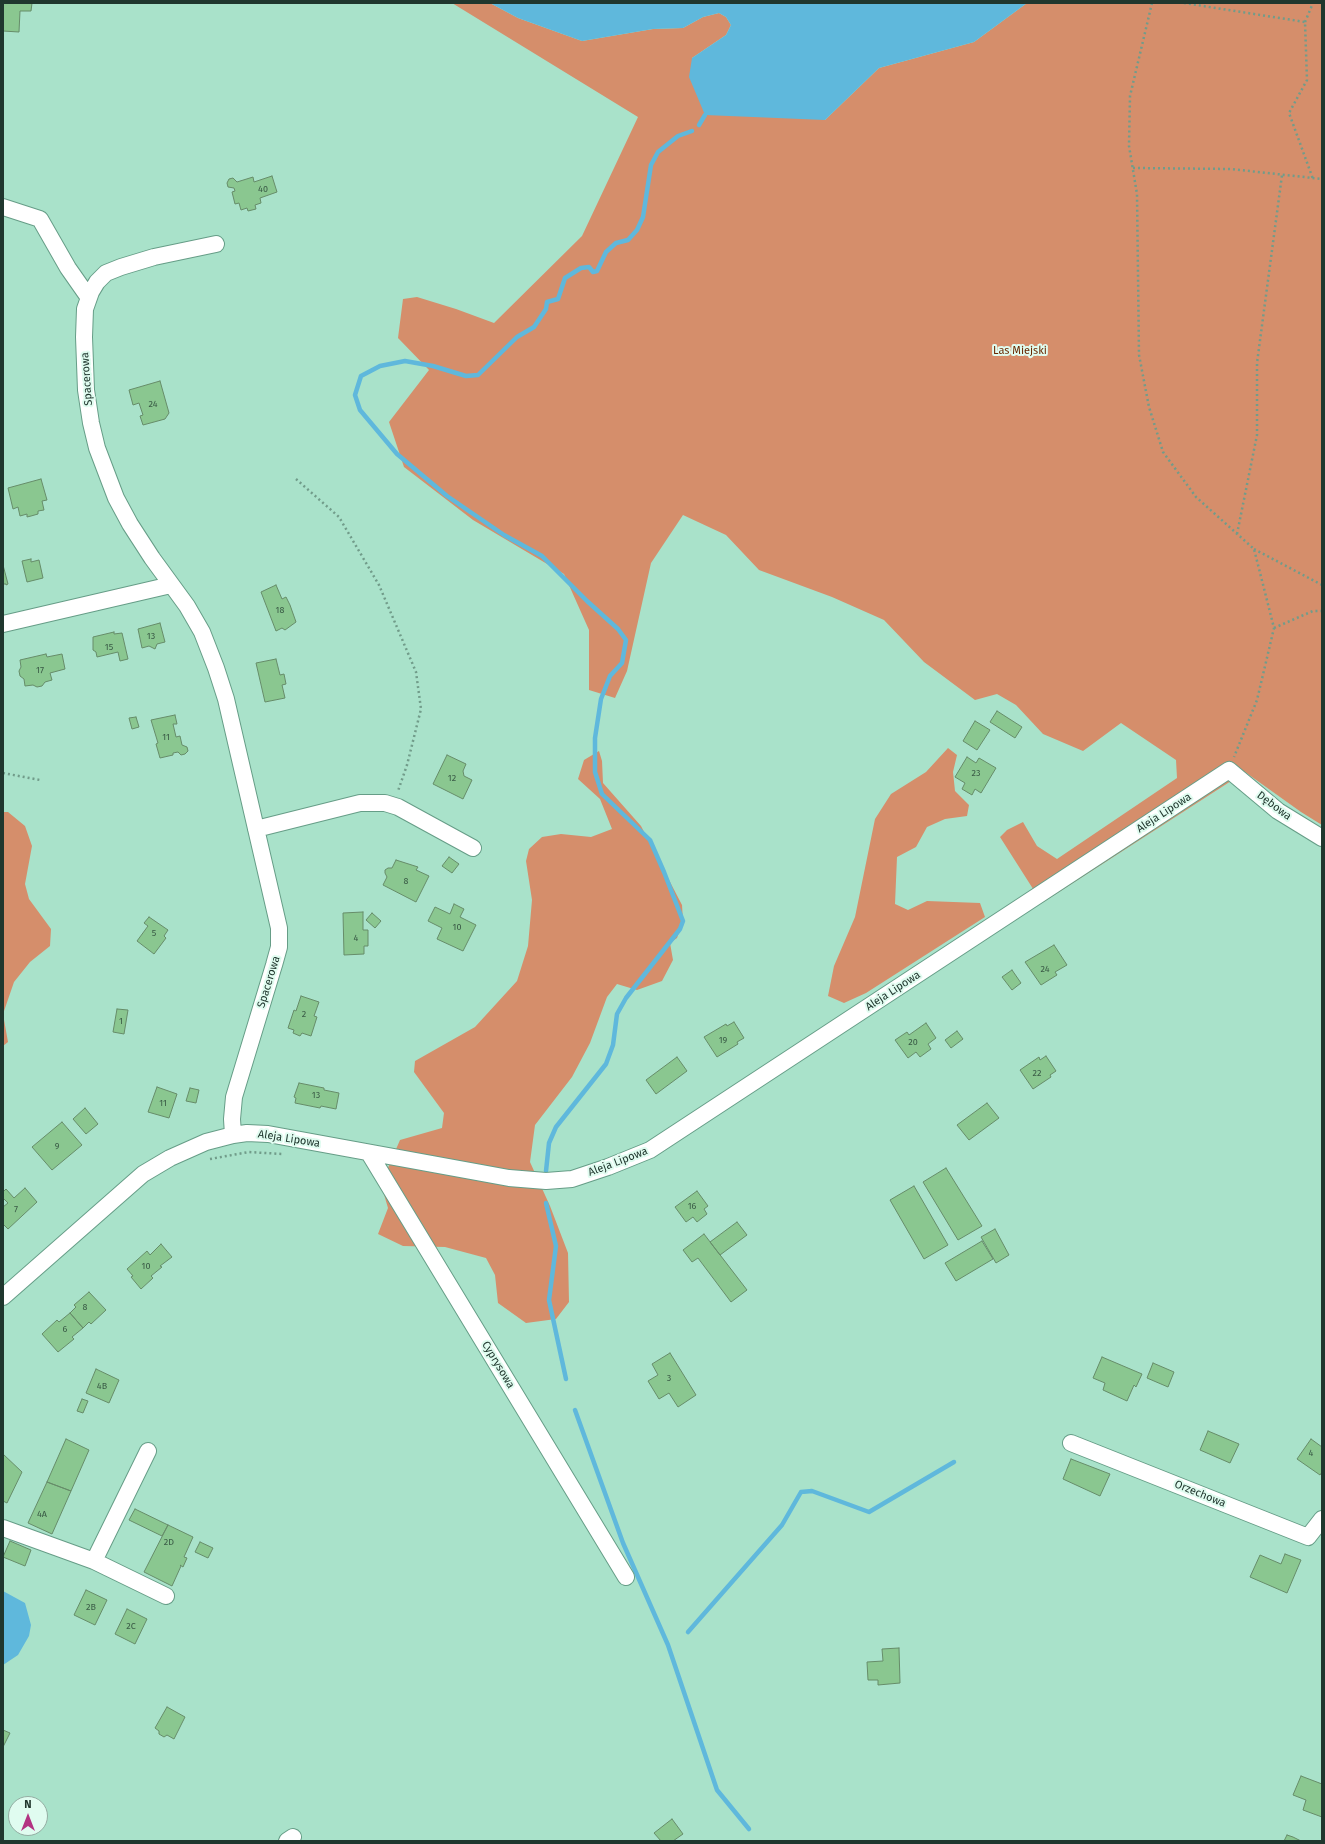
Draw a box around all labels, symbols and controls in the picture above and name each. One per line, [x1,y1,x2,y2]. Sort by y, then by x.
house number: 40 [258,184,268,194]
park label: Las Miejski [993,344,1047,358]
street label: Spacerowa [79,352,95,406]
house number: 24 [149,399,157,409]
house number: 18 [276,605,284,615]
house number: 13 [147,631,155,641]
house number: 15 [105,642,113,652]
house number: 17 [36,665,44,675]
house number: 11 [162,732,170,742]
house number: 23 [972,768,980,778]
house number: 12 [448,773,456,783]
street label: Dębowa [1254,789,1294,823]
street label: Aleja Lipowa [1134,790,1194,836]
house number: 8 [404,876,408,886]
house number: 10 [453,922,461,932]
house number: 5 [152,928,156,938]
house number: 4 [354,933,358,943]
street label: Spacerowa [255,954,283,1010]
house number: 24 [1041,964,1049,974]
street label: Aleja Lipowa [863,968,923,1014]
house number: 2 [302,1009,306,1019]
house number: 1 [119,1016,123,1026]
house number: 19 [719,1035,727,1045]
house number: 20 [908,1037,918,1047]
house number: 22 [1033,1068,1041,1078]
house number: 13 [312,1090,320,1100]
house number: 11 [159,1098,167,1108]
street label: Aleja Lipowa [257,1128,321,1150]
house number: 9 [55,1141,59,1151]
street label: Aleja Lipowa [586,1145,650,1179]
house number: 16 [688,1201,696,1211]
house number: 7 [14,1204,18,1214]
house number: 10 [142,1261,150,1271]
house number: 8 [83,1302,87,1312]
house number: 6 [63,1324,67,1334]
street label: Cyprysowa [479,1339,517,1391]
house number: 3 [667,1373,671,1383]
house number: 4B [97,1381,107,1391]
house number: 4 [1309,1448,1313,1458]
street label: Orzechowa [1172,1478,1228,1510]
house number: 4A [37,1509,47,1519]
house number: 2D [164,1537,174,1547]
house number: 2B [86,1602,96,1612]
house number: 2C [126,1621,136,1631]
north arrow [8,1796,48,1836]
text: N [24,1798,32,1811]

